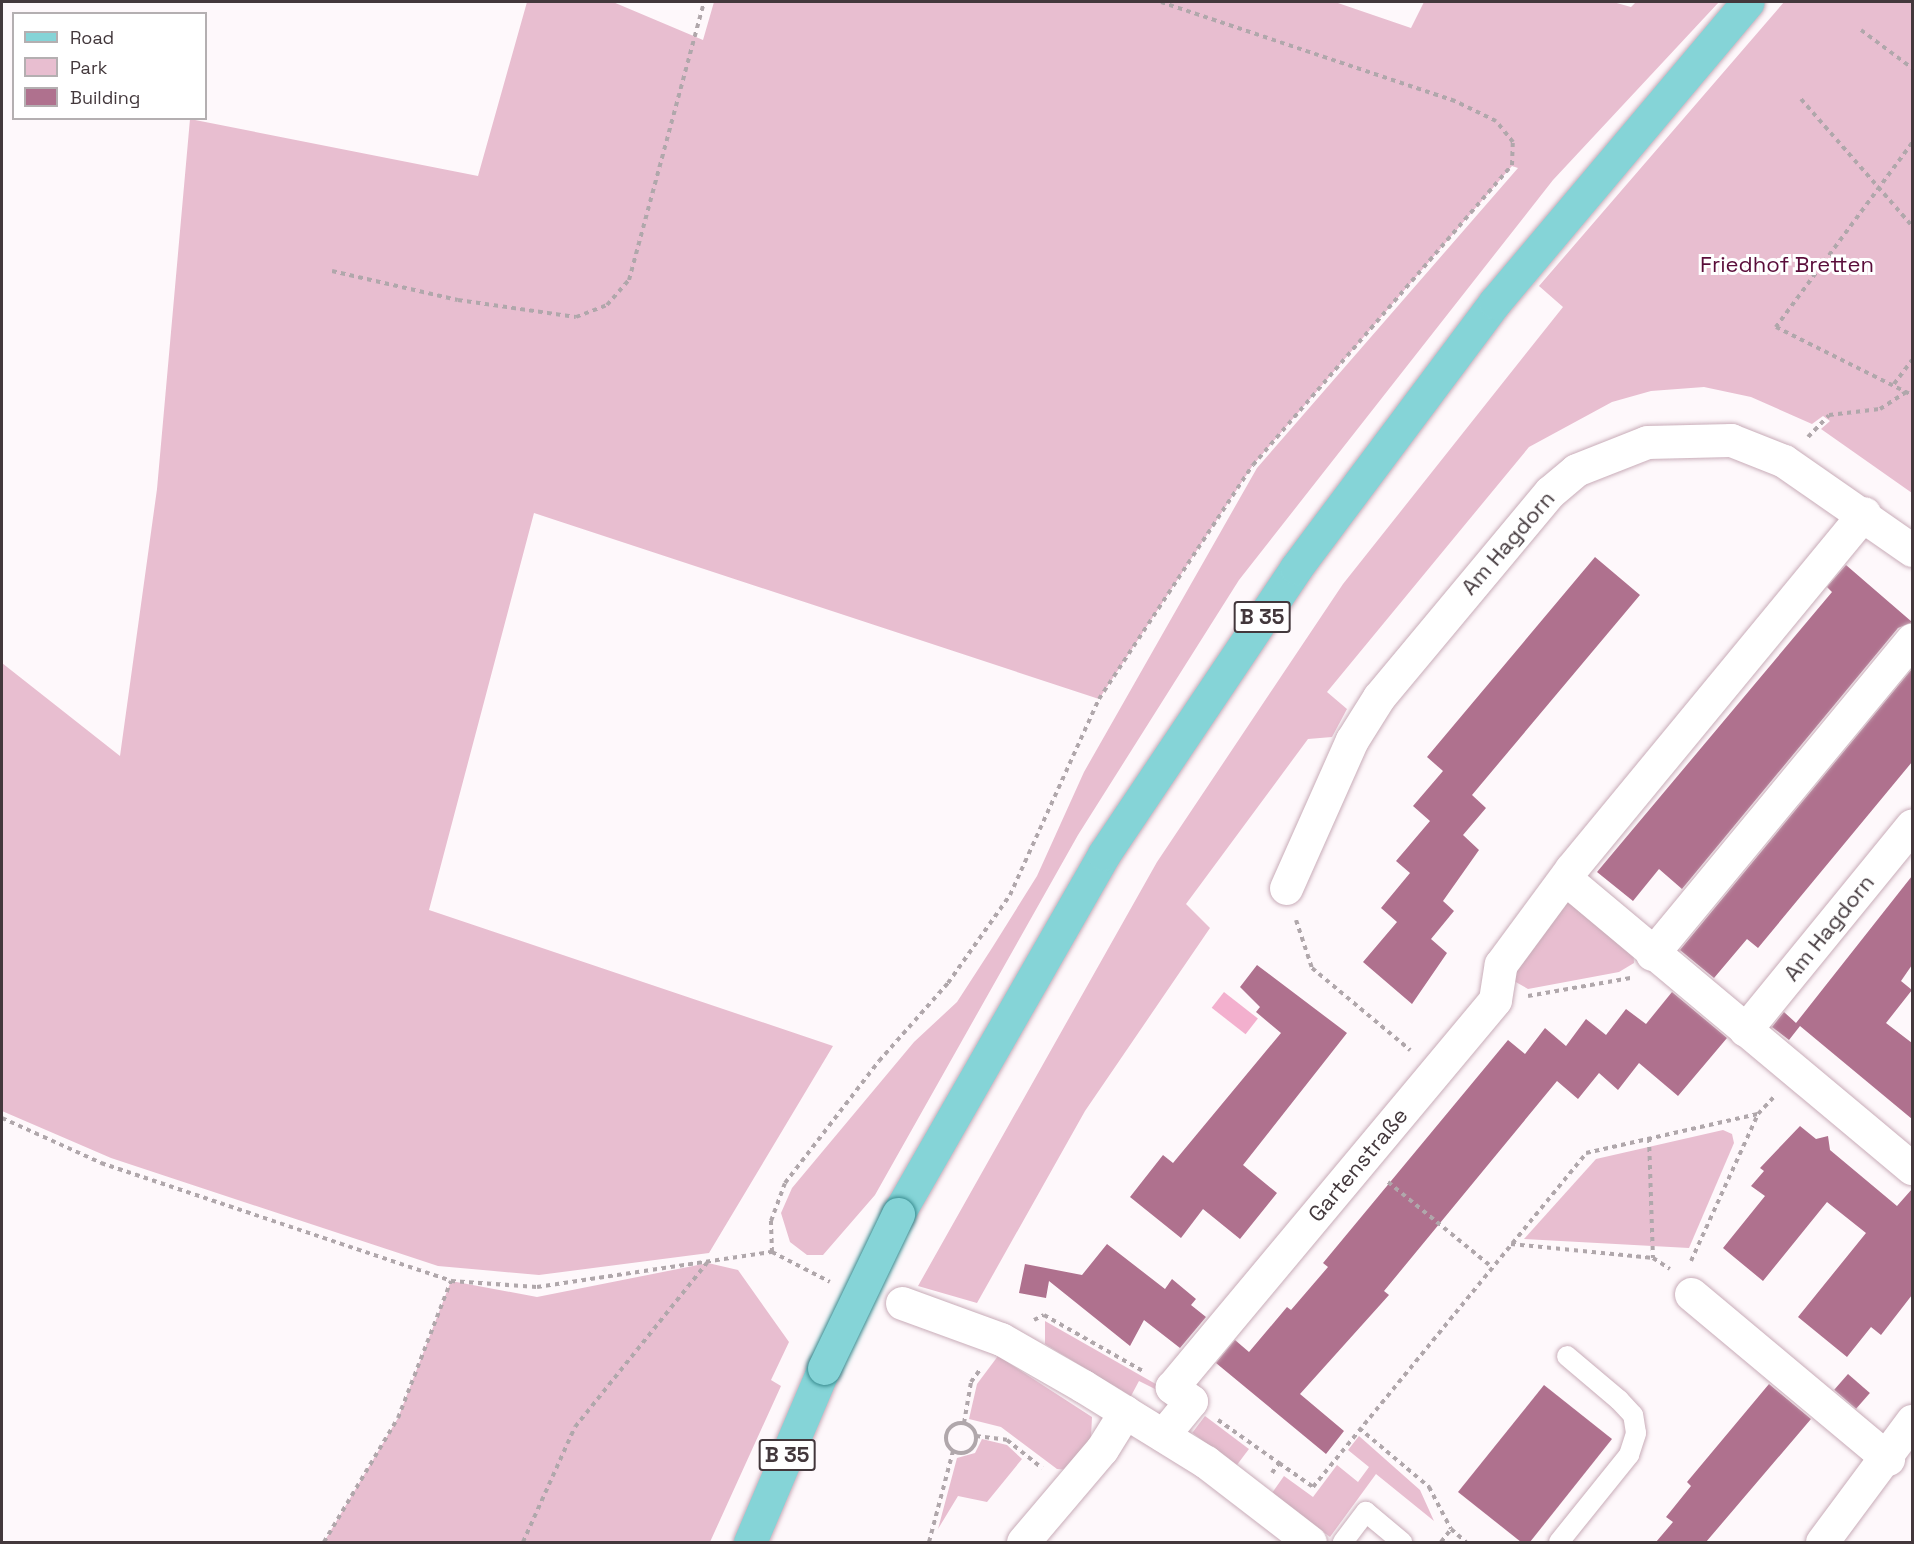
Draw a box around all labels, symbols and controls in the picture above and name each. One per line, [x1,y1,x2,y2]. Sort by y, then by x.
legend [12,12,207,120]
text: Road [70,26,114,49]
text: Park [70,56,107,79]
text: Building [70,86,140,109]
park label: Friedhof Bretten [1700,252,1874,278]
street label: Am Hagdorn [1456,486,1560,600]
road number: B 35 [1234,599,1290,635]
street label: Am Hagdorn [1778,870,1880,986]
street label: Gartenstraße [1303,1103,1413,1227]
road number: B 35 [758,1437,816,1473]

